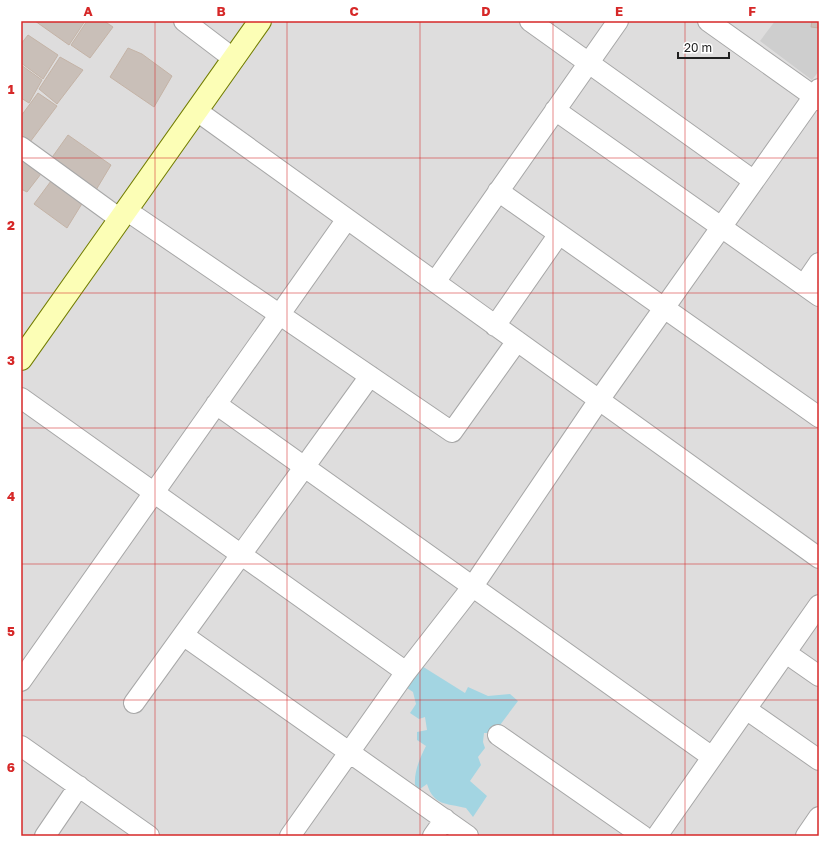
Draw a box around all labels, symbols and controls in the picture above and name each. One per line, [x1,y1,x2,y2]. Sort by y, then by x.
text: A [83,3,93,19]
text: B [216,3,226,19]
text: C [349,3,359,19]
text: D [481,3,491,19]
text: E [615,3,623,19]
text: F [748,3,756,19]
scale bar [678,34,729,60]
text: 20 m [684,40,712,55]
text: 1 [8,81,15,97]
text: 2 [7,217,15,233]
text: 3 [7,352,15,368]
text: 4 [7,488,15,504]
text: 5 [7,623,15,639]
text: 6 [7,759,15,775]

